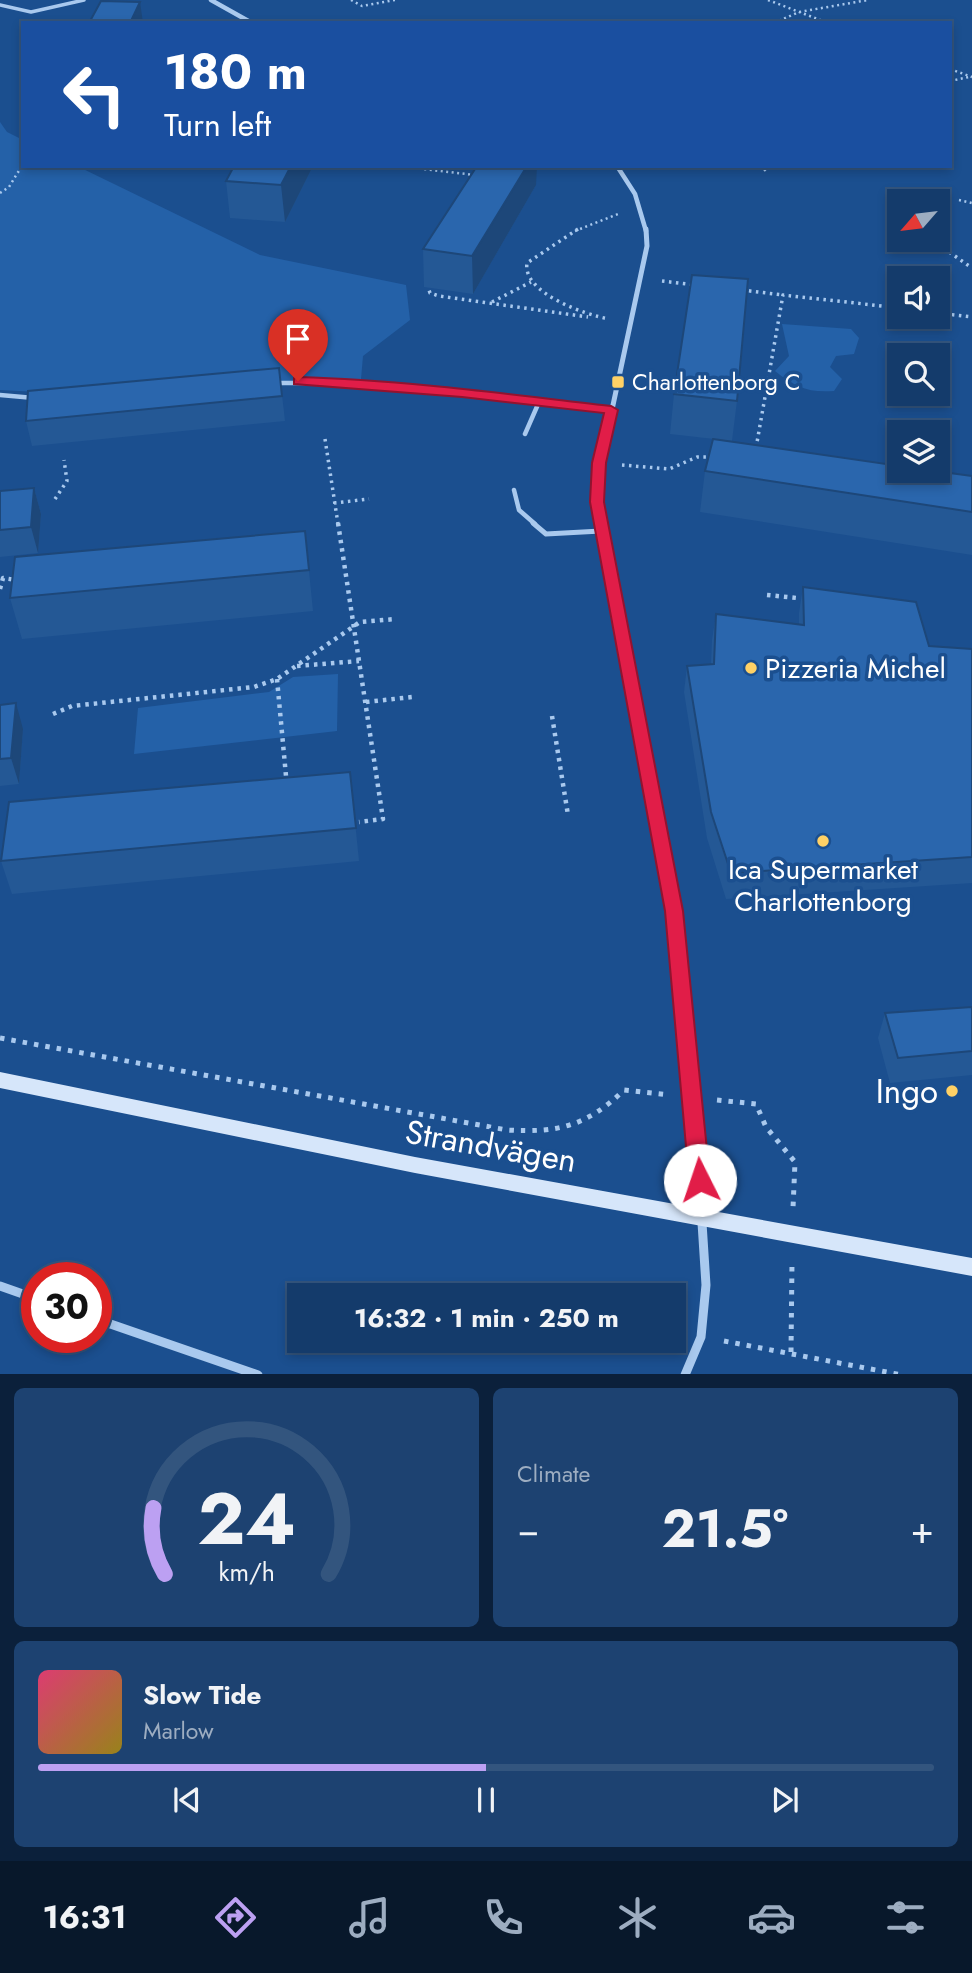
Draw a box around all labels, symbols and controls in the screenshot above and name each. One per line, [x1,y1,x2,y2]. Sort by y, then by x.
text: 180 m [164,37,307,107]
icon: left [49,49,140,140]
text: Turn left [164,102,271,148]
north arrow [887,189,950,252]
map controls [887,189,950,483]
button: sound [887,266,950,329]
pin [268,309,328,381]
icon: arrive [279,320,317,358]
button: search [887,343,950,406]
place label: Charlottenborg C [632,365,801,399]
marker: Charlottenborg C [610,374,626,390]
button: layers [887,420,950,483]
place label: Pizzeria Michel [765,648,946,689]
marker: Pizzeria Michel [743,660,759,676]
marker: Ica Supermarket Charlottenborg [815,833,831,849]
place label: Ica Supermarket Charlottenborg [728,849,918,922]
place label: Ingo [876,1068,938,1115]
marker: Ingo [944,1083,960,1099]
street label: Strandvägen [402,1108,580,1184]
position arrow [663,1143,737,1217]
speed limit sign: 30 [21,1262,112,1353]
text: 16:32 · 1 min · 250 m [354,1299,619,1337]
text: Climate [517,1457,590,1491]
text: 24 [197,1466,296,1571]
text: 21.5° [662,1491,788,1567]
text: − [517,1502,539,1557]
text: + [911,1502,934,1557]
text: km/h [218,1553,275,1589]
text: Slow Tide [143,1676,262,1714]
text: Marlow [143,1714,214,1748]
icon: previous [168,1781,206,1819]
icon: pause [467,1781,505,1819]
icon: next [766,1781,804,1819]
icon: directions [211,1893,260,1942]
icon: music [345,1893,394,1942]
icon: phone [479,1893,528,1942]
icon: climate [613,1893,662,1942]
icon: car [747,1893,796,1942]
icon: filters [881,1893,930,1942]
text: 16:31 [42,1894,127,1940]

